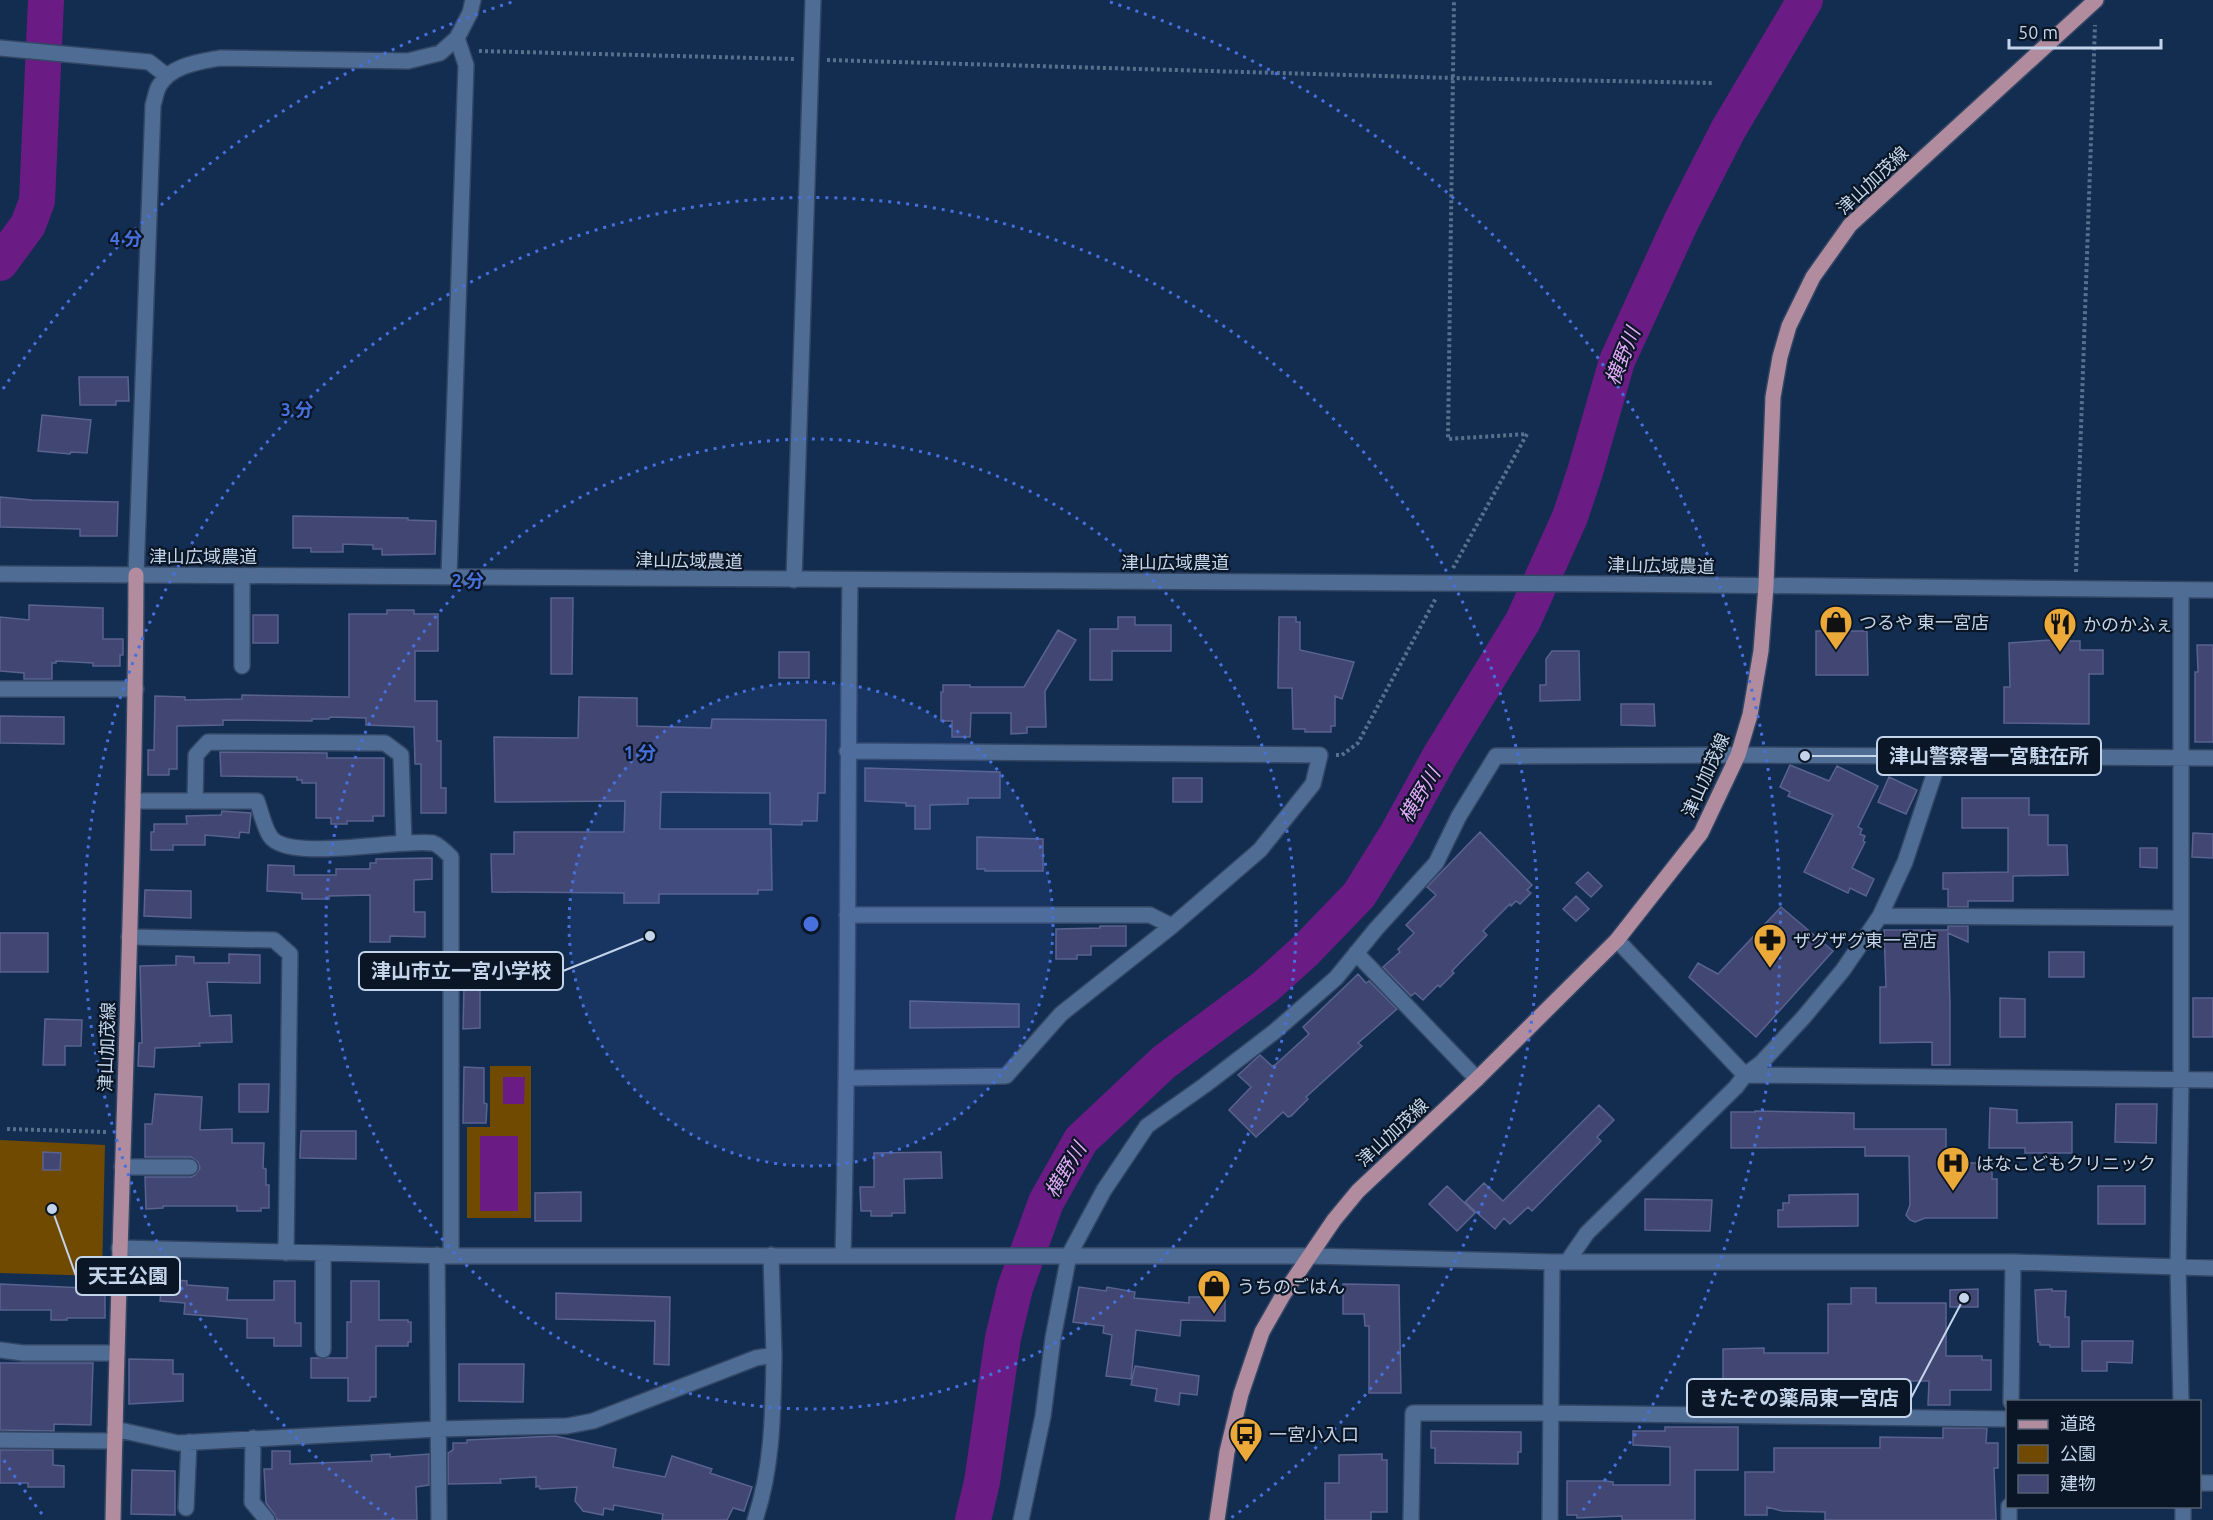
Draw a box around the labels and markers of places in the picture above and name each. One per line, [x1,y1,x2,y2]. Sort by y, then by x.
shop icon: つるや 東一宮店 [1818,604,1854,651]
restaurant icon: かのかふぇ [2042,606,2078,653]
place label: つるや 東一宮店 [1859,612,1989,632]
place label: かのかふぇ [2083,614,2173,634]
callout: 津山警察署一宮駐在所 [1877,737,2101,775]
centre of rings [801,914,821,934]
pharmacy icon: ザグザグ東一宮店 [1752,922,1788,969]
place label: ザグザグ東一宮店 [1793,930,1937,950]
callout: 津山市立一宮小学校 [359,952,563,990]
hospital icon: はなこどもクリニック [1935,1145,1971,1192]
place label: はなこどもクリニック [1976,1153,2156,1173]
callout: 天王公園 [76,1257,180,1295]
shop icon: うちのごはん [1196,1268,1232,1315]
place label: うちのごはん [1237,1276,1345,1296]
callout: きたぞの薬局東一宮店 [1687,1379,1911,1417]
bus stop icon: 一宮小入口 [1228,1416,1264,1463]
place label: 一宮小入口 [1269,1424,1359,1444]

